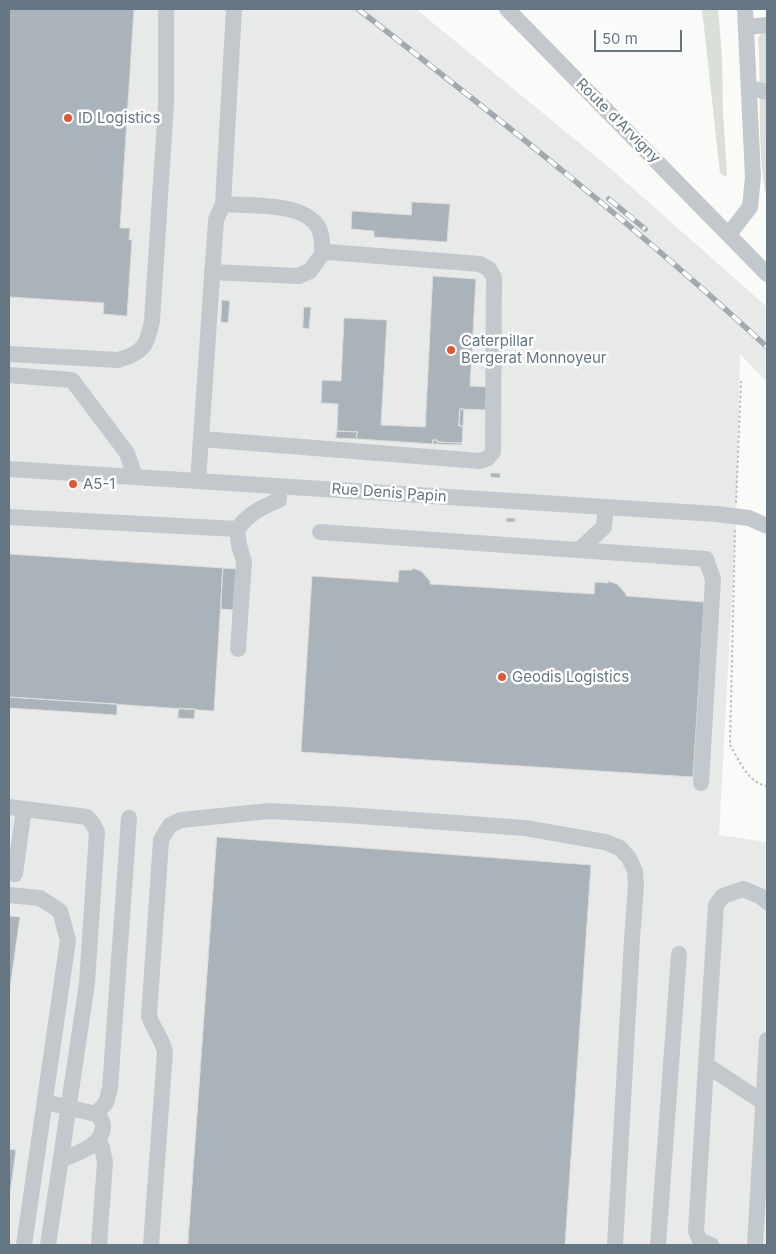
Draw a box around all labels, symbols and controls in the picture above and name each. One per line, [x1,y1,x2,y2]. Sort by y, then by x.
scale bar [596,20,684,52]
text: 50 m [602,29,638,48]
street label: Route d'Arvigny [572,75,664,167]
place label: ID Logistics [78,109,160,127]
marker: ID Logistics [62,112,74,124]
place label: Caterpillar Bergerat Monnoyeur [461,332,606,367]
marker: Caterpillar Bergerat Monnoyeur [445,344,457,356]
place label: A5-1 [83,475,115,493]
marker: A5-1 [67,478,79,490]
street label: Rue Denis Papin [331,480,447,506]
place label: Geodis Logistics [512,668,629,686]
marker: Geodis Logistics [496,671,508,683]

